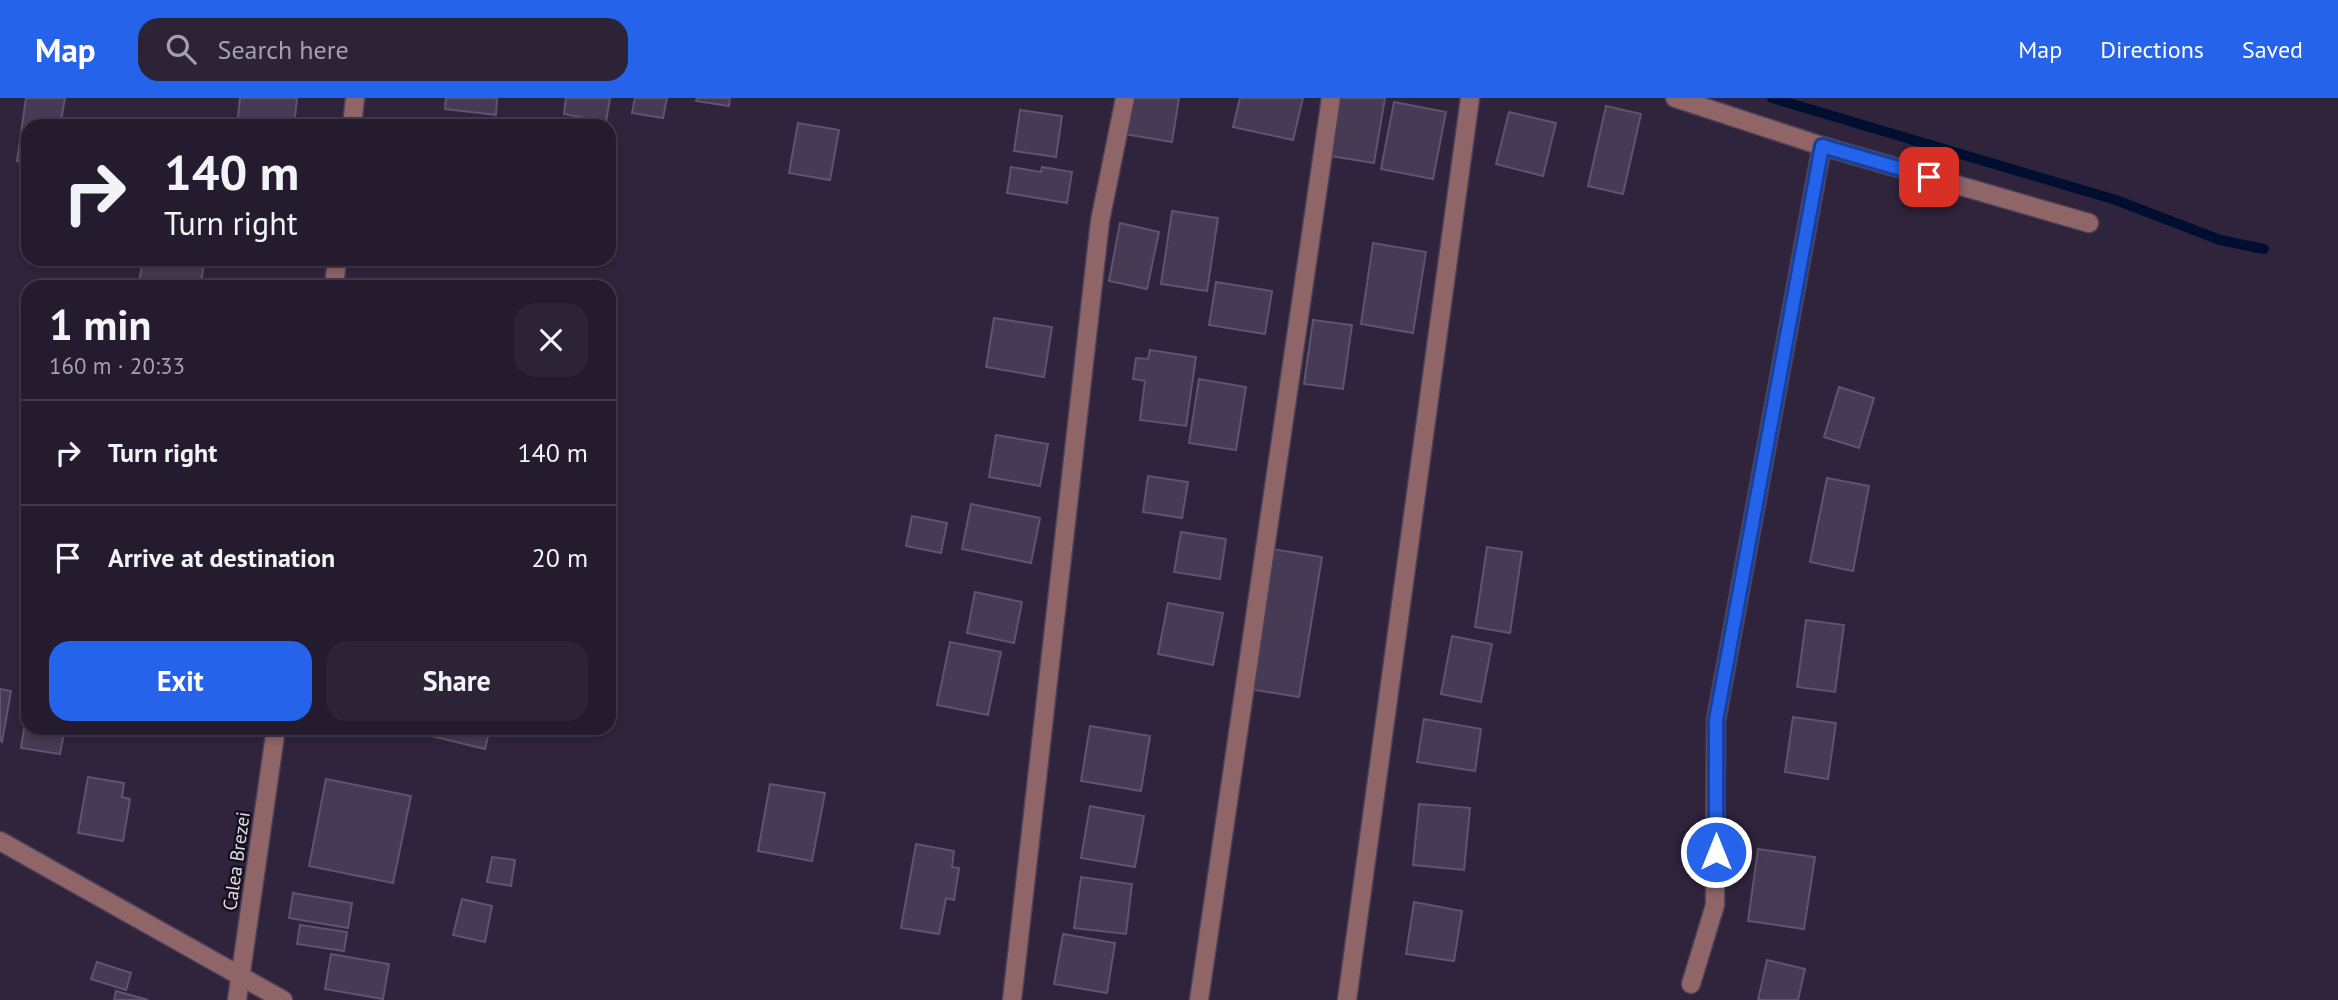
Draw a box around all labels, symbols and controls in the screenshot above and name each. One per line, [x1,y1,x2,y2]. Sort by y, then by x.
search box [138,18,628,81]
text: Map [35,28,96,71]
icon: search [162,30,200,68]
text: Search here [218,33,349,66]
text: Map [2018,34,2062,65]
text: Directions [2100,34,2204,65]
text: Saved [2242,34,2303,65]
text: 140 m [164,140,299,204]
icon: right [49,147,140,238]
pin [1899,147,1959,207]
icon: arrive [1910,158,1948,196]
text: Turn right [164,202,298,244]
text: 1 min [49,297,151,352]
button: close [514,303,588,377]
text: 160 m · 20:33 [49,351,185,380]
icon: right [49,434,87,472]
text: Turn right [108,436,217,469]
text: 140 m [517,436,588,469]
icon: arrive [49,539,87,577]
text: Arrive at destination [108,541,335,574]
text: 20 m [532,541,588,574]
button: Exit [49,641,312,721]
button: Share [326,641,588,721]
street label: Calea Brezei [217,810,255,912]
position arrow [1679,815,1753,889]

